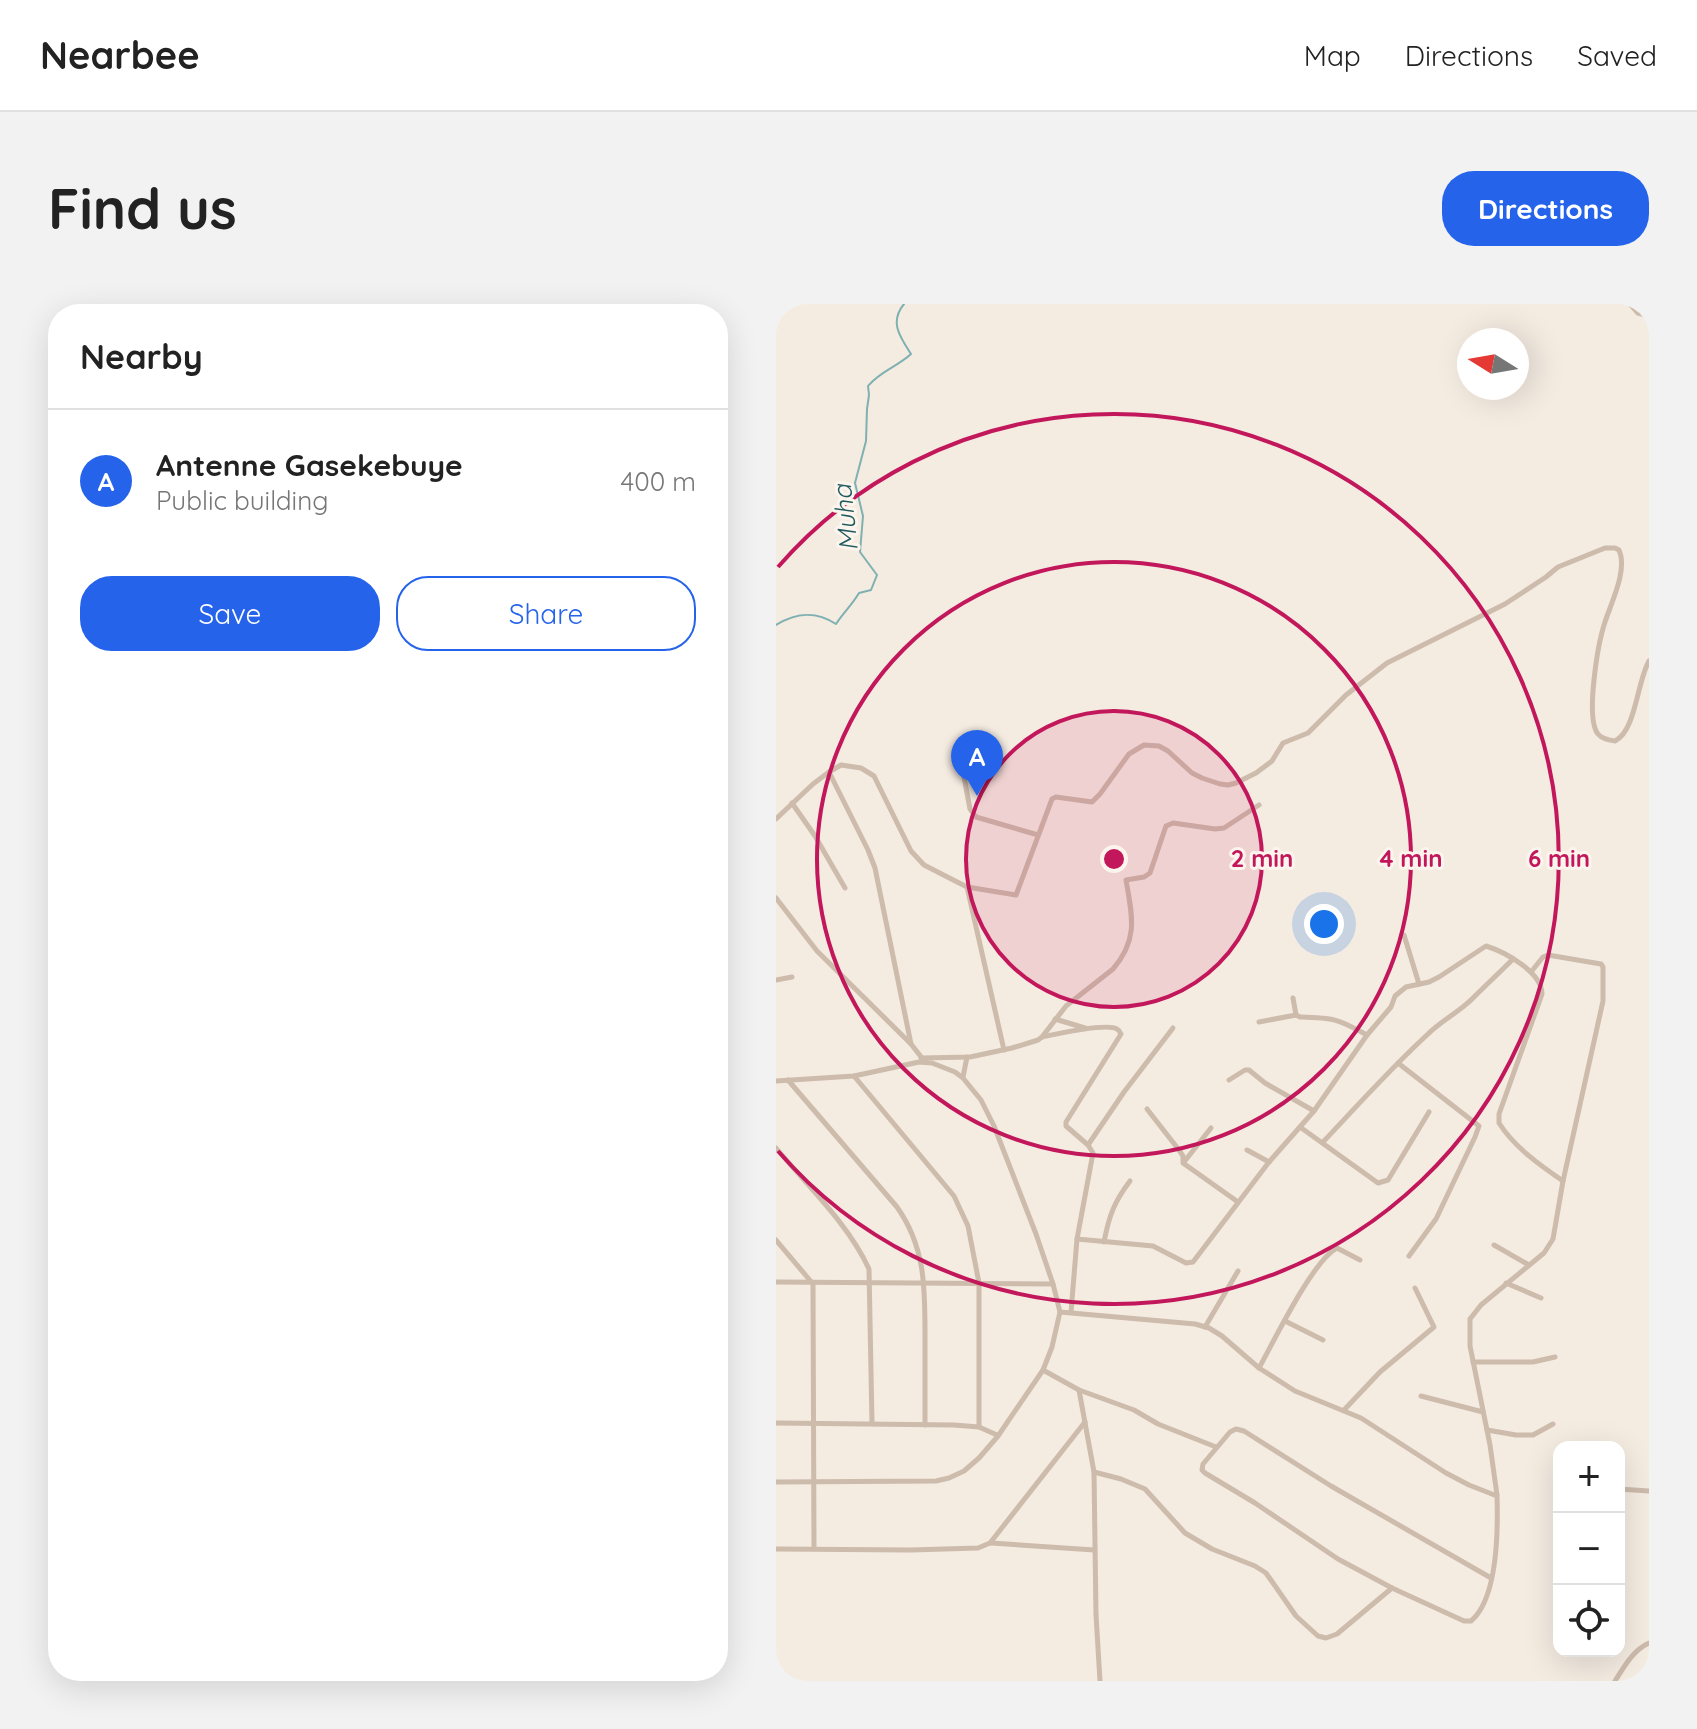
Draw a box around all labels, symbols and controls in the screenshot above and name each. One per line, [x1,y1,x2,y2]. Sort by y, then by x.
text: Nearbee [40,31,200,79]
text: Map [1304,38,1361,73]
text: Directions [1405,38,1533,73]
text: Saved [1577,38,1657,73]
button: Directions [1442,171,1649,246]
text: Find us [48,173,237,243]
north arrow [1457,328,1529,400]
text: Nearby [80,335,203,378]
text: Antenne Gasekebuye [156,446,463,484]
text: A [98,465,114,498]
text: 400 m [621,465,696,498]
water label: Muha [825,482,865,553]
text: Public building [156,484,328,517]
button: Save [80,576,380,651]
button: Share [396,576,696,651]
pin: A [951,730,1003,796]
text: 2 min [1231,843,1293,873]
text: 4 min [1380,843,1442,873]
text: 6 min [1528,843,1590,873]
centre of rings [1100,845,1128,873]
your location [1304,904,1344,944]
map controls [1553,1441,1625,1657]
button: + [1553,1441,1625,1513]
button: − [1553,1513,1625,1585]
button: locate [1553,1585,1625,1657]

